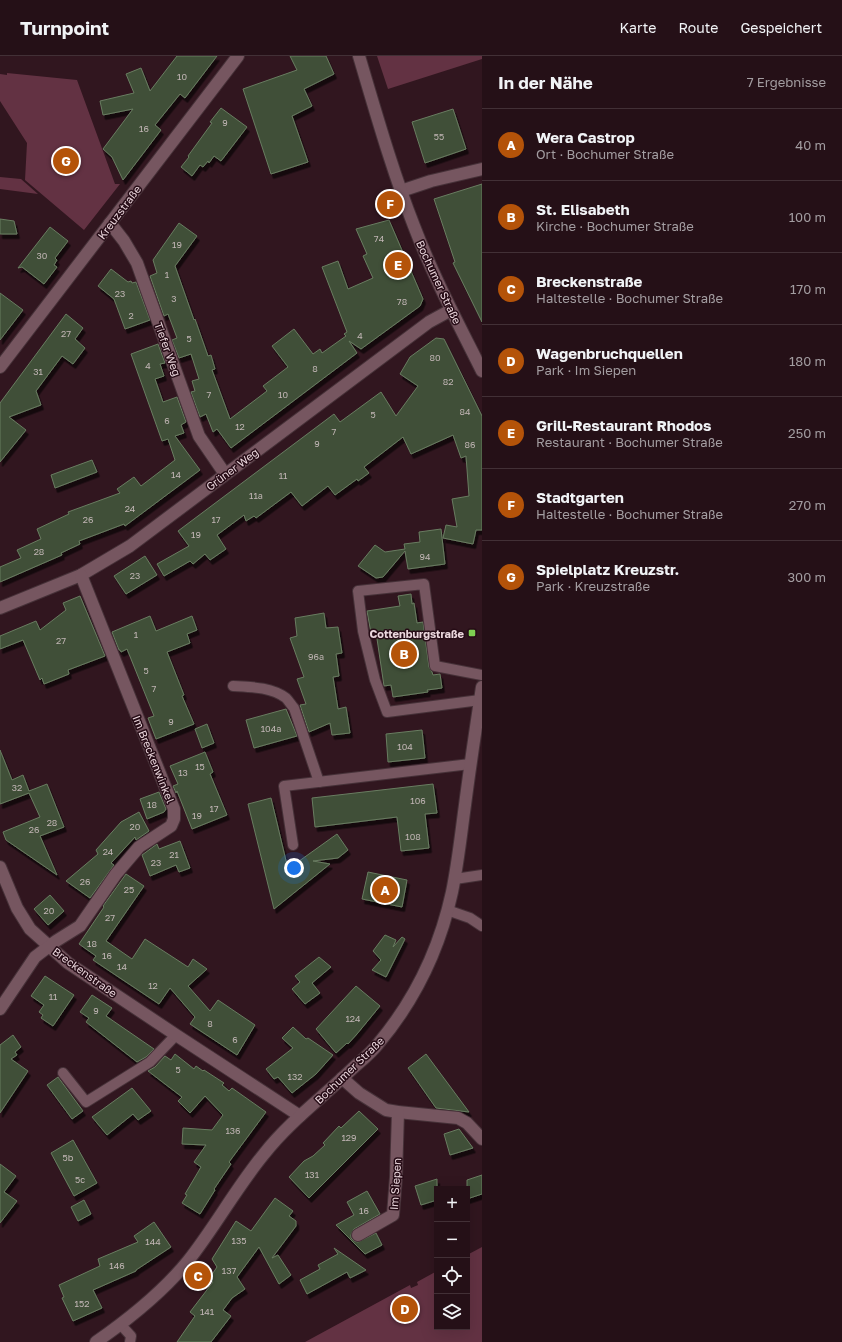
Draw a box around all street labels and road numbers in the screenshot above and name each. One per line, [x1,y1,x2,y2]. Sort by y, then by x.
street label: Kreuzstraße [95,183,143,241]
street label: Bochumer Straße [414,238,464,326]
street label: Tiefer Weg [152,320,184,378]
street label: Grüner Weg [203,445,261,493]
street label: Im Breckenwinkel [130,713,178,805]
street label: Breckenstraße [50,944,120,1000]
street label: Bochumer Straße [312,1034,386,1106]
street label: Im Siepen [387,1158,403,1210]

